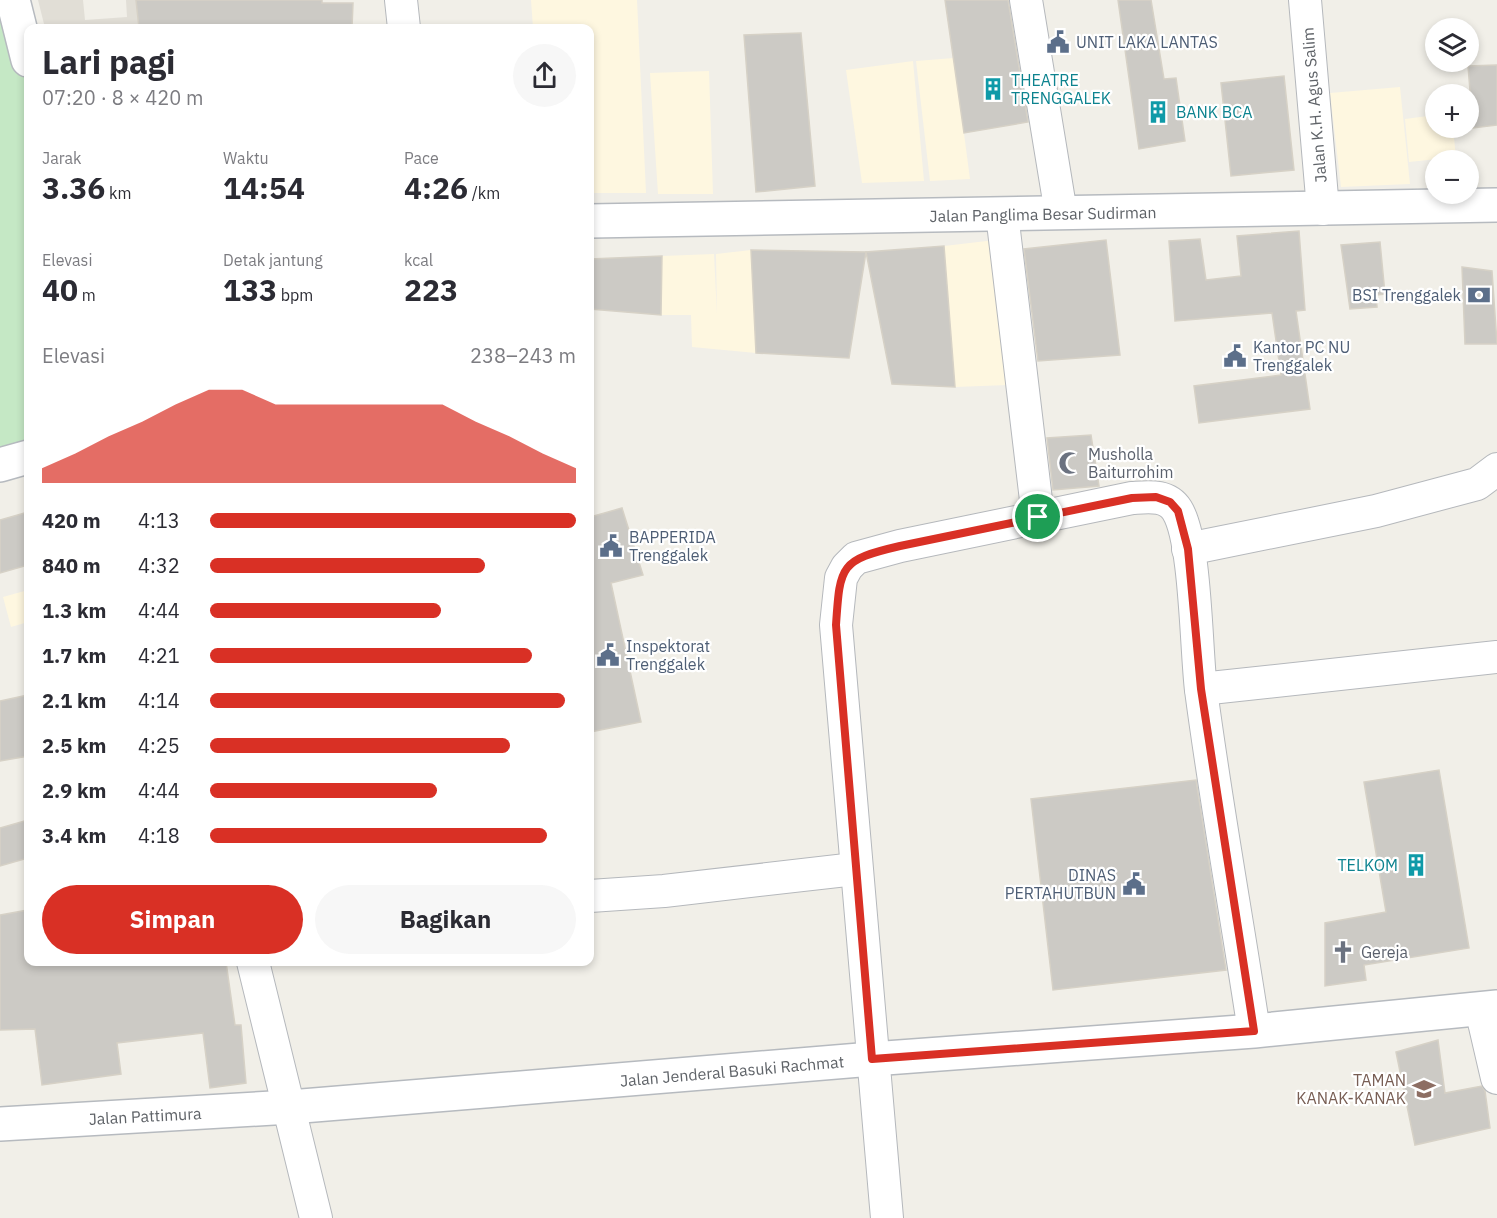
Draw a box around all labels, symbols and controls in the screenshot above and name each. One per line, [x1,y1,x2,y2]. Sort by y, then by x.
map controls [1425,18,1479,204]
button: layers [1425,18,1479,72]
street label: Jalan K.H. Agus Salim [1297,26,1331,184]
public building icon: UNIT LAKA LANTAS [1045,29,1071,55]
place label: UNIT LAKA LANTAS [1076,32,1218,52]
text: Lari pagi [42,40,175,83]
button: share [513,44,576,107]
place label: THEATRE TRENGGALEK [1011,70,1111,108]
building icon: THEATRE TRENGGALEK [980,76,1006,102]
text: 07:20 · 8 × 420 m [42,84,203,111]
button: + [1425,84,1479,138]
building icon: BANK BCA [1145,99,1171,125]
place label: BANK BCA [1176,102,1252,122]
text: Jarak [42,148,82,168]
text: Waktu [223,148,269,168]
text: Pace [404,148,439,168]
button: − [1425,150,1479,204]
text: 3.36 [42,168,105,207]
text: 14:54 [223,168,305,207]
text: 4:26 [404,168,468,207]
text: km [105,183,132,203]
text: /km [468,183,500,203]
street label: Jalan Panglima Besar Sudirman [929,202,1157,226]
text: Elevasi [42,250,92,270]
text: Detak jantung [223,250,323,270]
text: kcal [404,250,433,270]
text: 40 [42,270,78,309]
text: 133 [223,270,277,309]
text: 223 [404,270,458,309]
bank icon: BSI Trenggalek [1466,282,1492,308]
text: m [78,285,96,305]
text: bpm [277,285,313,305]
place label: BSI Trenggalek [1352,285,1462,305]
place label: Kantor PC NU Trenggalek [1253,337,1350,375]
text: Elevasi [42,342,105,369]
text: 238–243 m [470,342,576,369]
public building icon: Kantor PC NU Trenggalek [1222,343,1248,369]
place label: Musholla Baiturrohim [1088,444,1173,482]
mosque icon: Musholla Baiturrohim [1057,450,1083,476]
pin [1012,491,1063,542]
icon: arrive [1021,500,1054,533]
text: 420 m [42,507,101,534]
text: 4:13 [138,507,180,534]
place label: BAPPERIDA Trenggalek [629,527,716,565]
public building icon: BAPPERIDA Trenggalek [598,533,624,559]
text: 840 m [42,552,101,579]
text: 4:32 [138,552,180,579]
text: 1.3 km [42,597,106,624]
text: 4:44 [138,597,180,624]
place label: Inspektorat Trenggalek [626,636,710,674]
text: 1.7 km [42,642,106,669]
text: 4:21 [138,642,180,669]
public building icon: Inspektorat Trenggalek [595,642,621,668]
text: 2.1 km [42,687,106,714]
text: 4:14 [138,687,180,714]
text: 2.5 km [42,732,106,759]
text: 4:25 [138,732,180,759]
text: 2.9 km [42,777,106,804]
text: 4:44 [138,777,180,804]
text: 3.4 km [42,822,106,849]
text: 4:18 [138,822,180,849]
building icon: TELKOM [1403,852,1429,878]
place label: TELKOM [1337,855,1398,875]
place label: DINAS PERTAHUTBUN [1005,865,1116,903]
public building icon: DINAS PERTAHUTBUN [1121,871,1147,897]
button: Simpan [42,885,303,954]
button: Bagikan [315,885,576,954]
church icon: Gereja [1330,939,1356,965]
place label: Gereja [1361,942,1408,962]
street label: Jalan Jenderal Basuki Rachmat [619,1051,845,1091]
place label: TAMAN KANAK-KANAK [1296,1070,1406,1108]
school or university icon: TAMAN KANAK-KANAK [1411,1076,1437,1102]
street label: Jalan Pattimura [88,1103,202,1129]

